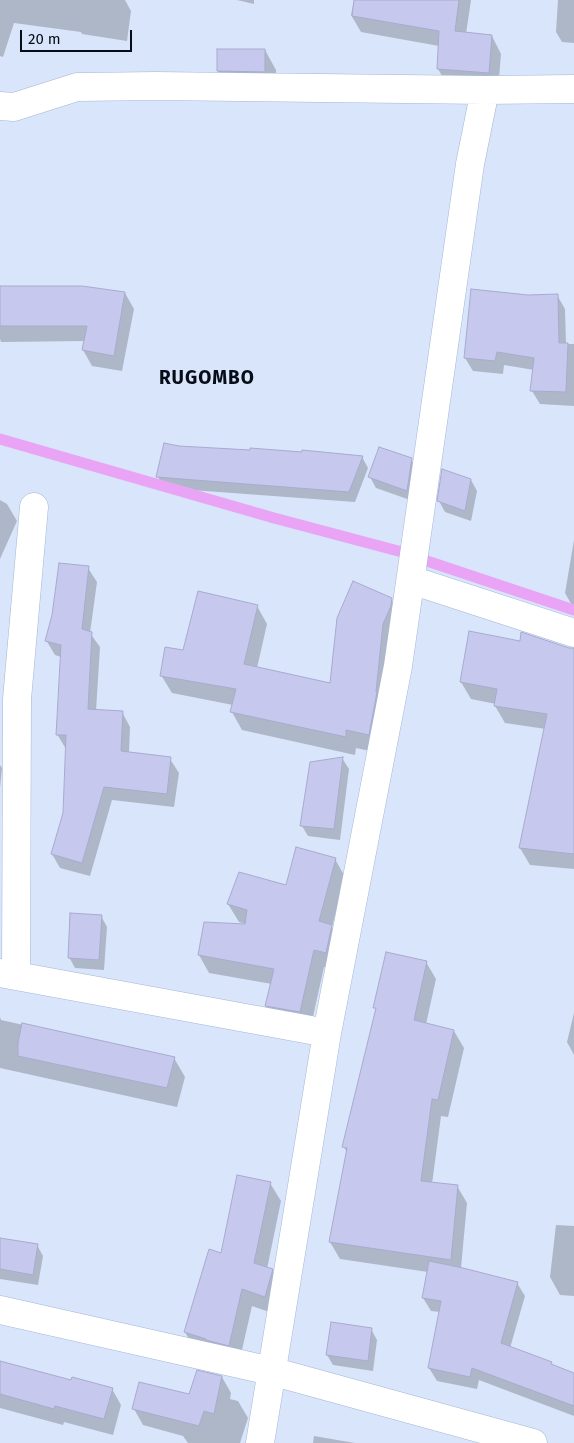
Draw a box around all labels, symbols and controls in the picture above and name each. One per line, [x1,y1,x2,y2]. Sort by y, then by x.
scale bar [22,20,135,52]
text: 20 m [28,30,61,48]
district label: RUGOMBO [158,368,256,390]

